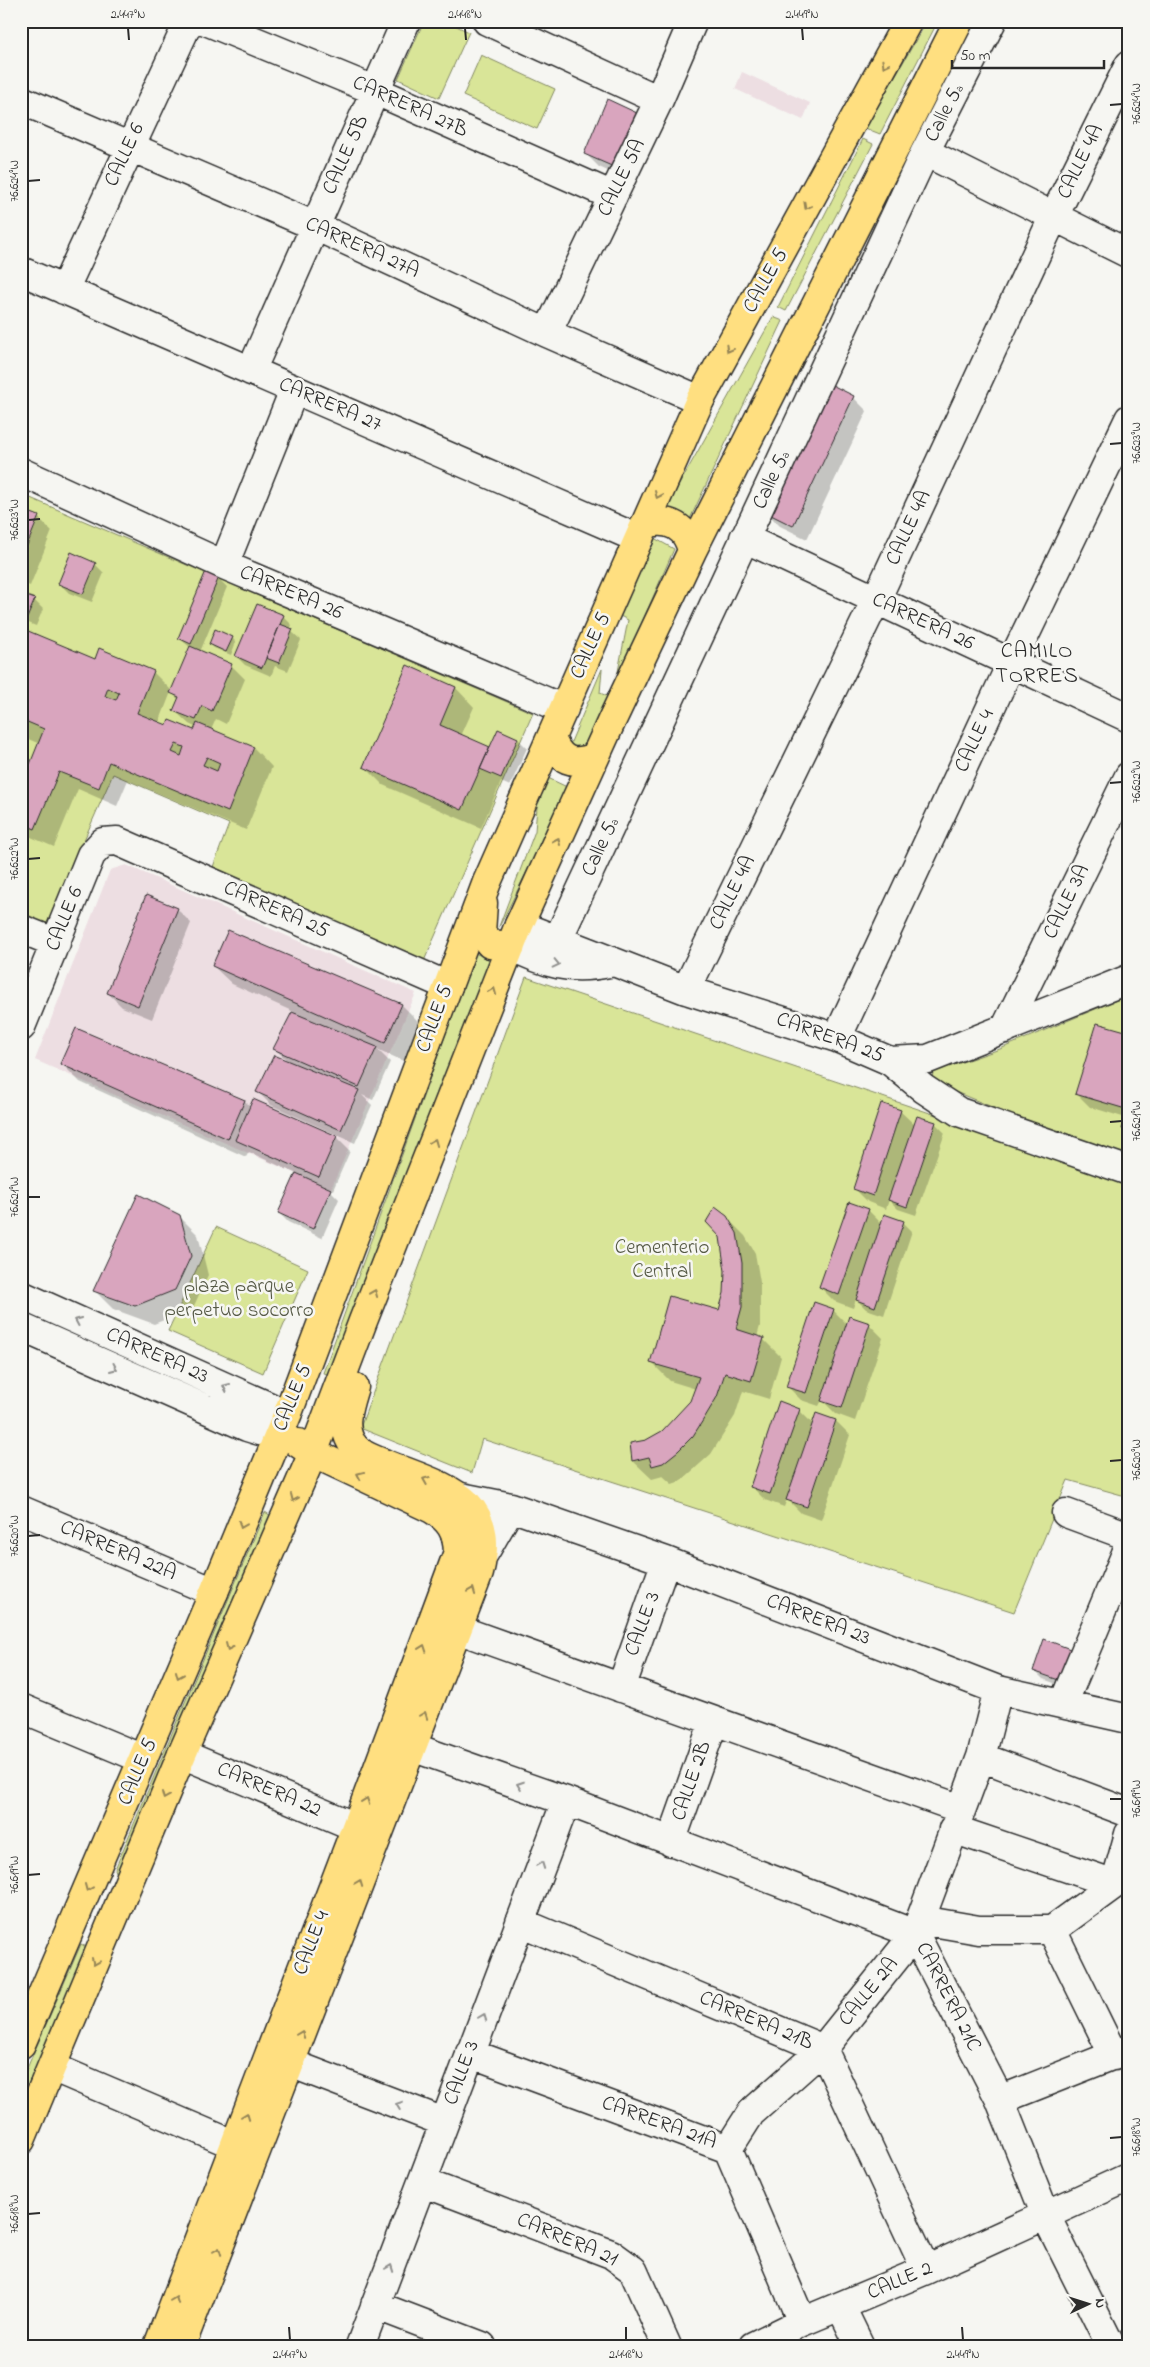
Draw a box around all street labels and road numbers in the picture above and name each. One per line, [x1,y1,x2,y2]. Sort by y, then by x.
street label: CARRERA 27B [348,68,472,146]
street label: Calle 5ª [918,78,973,147]
street label: CALLE 5B [315,110,377,200]
street label: CALLE 6 [97,118,153,192]
street label: CALLE 4A [1050,120,1112,204]
street label: CALLE 5A [590,134,654,222]
street label: CARRERA 27A [300,209,424,287]
street label: CALLE 5 [736,243,796,319]
street label: CARRERA 27 [274,370,386,440]
street label: Calle 5ª [745,445,799,514]
street label: CALLE 4A [879,486,939,570]
street label: CARRERA 26 [235,558,347,628]
street label: CARRERA 26 [867,585,979,659]
street label: CALLE 5 [563,608,619,684]
street label: CALLE 4 [947,704,1003,778]
street label: Calle 5ª [574,812,628,881]
street label: CALLE 4A [702,851,764,935]
street label: CALLE 3A [1036,860,1098,944]
street label: CARRERA 25 [218,873,334,947]
street label: CALLE 6 [38,882,92,956]
street label: CALLE 5 [409,981,461,1057]
street label: CARRERA 25 [772,1005,888,1071]
street label: CARRERA 23 [101,1320,213,1392]
street label: CALLE 5 [266,1360,320,1436]
street label: CARRERA 22A [55,1513,181,1589]
street label: CARRERA 23 [762,1586,874,1654]
street label: CALLE 3 [618,1588,668,1660]
street label: CALLE 5 [111,1734,165,1810]
street label: CALLE 2B [664,1737,720,1825]
street label: CARRERA 22 [212,1754,326,1826]
street label: CALLE 4 [286,1906,338,1979]
street label: CARRERA 21C [908,1937,988,2057]
street label: CALLE 2A [832,1951,906,2033]
street label: CARRERA 21B [694,1983,818,2059]
street label: CALLE 3 [437,2037,487,2109]
street label: CARRERA 21A [597,2088,721,2158]
street label: CARRERA 21 [512,2205,623,2275]
street label: CALLE 2 [863,2254,937,2308]

